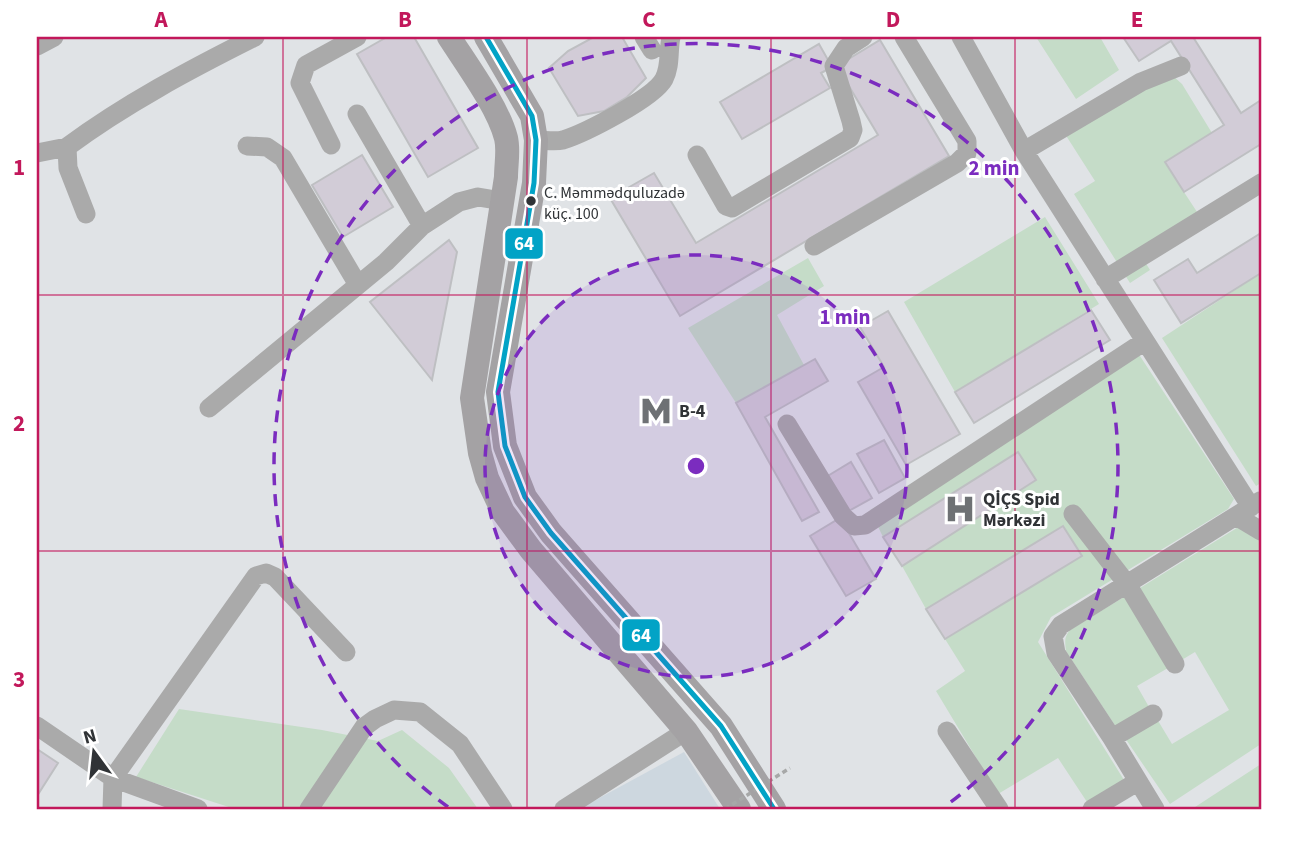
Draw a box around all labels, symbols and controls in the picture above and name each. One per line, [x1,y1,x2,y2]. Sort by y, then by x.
text: A [153,3,168,36]
text: B [398,3,412,36]
text: C [642,3,656,36]
text: D [886,3,900,36]
text: E [1131,3,1143,36]
text: 1 [13,151,25,184]
text: 2 min [968,153,1020,183]
place label: C. Məmmədquluzadə küç. 100 [544,182,685,225]
marker: C. Məmmədquluzadə küç. 100 [524,194,538,208]
line badge: 64 [504,227,544,260]
text: 64 [514,231,534,258]
text: 1 min [819,302,871,332]
metro station icon: B-4 [639,394,673,428]
place label: B-4 [679,399,706,424]
text: 2 [13,407,25,440]
centre of rings [684,454,708,478]
place label: QİÇS Spid Mərkəzi [983,487,1060,533]
hospital icon: QİÇS Spid Mərkəzi [943,492,977,526]
line badge: 64 [621,618,661,652]
text: 64 [631,623,651,650]
text: 3 [13,663,25,696]
north arrow [60,716,130,786]
text: N [80,722,100,752]

